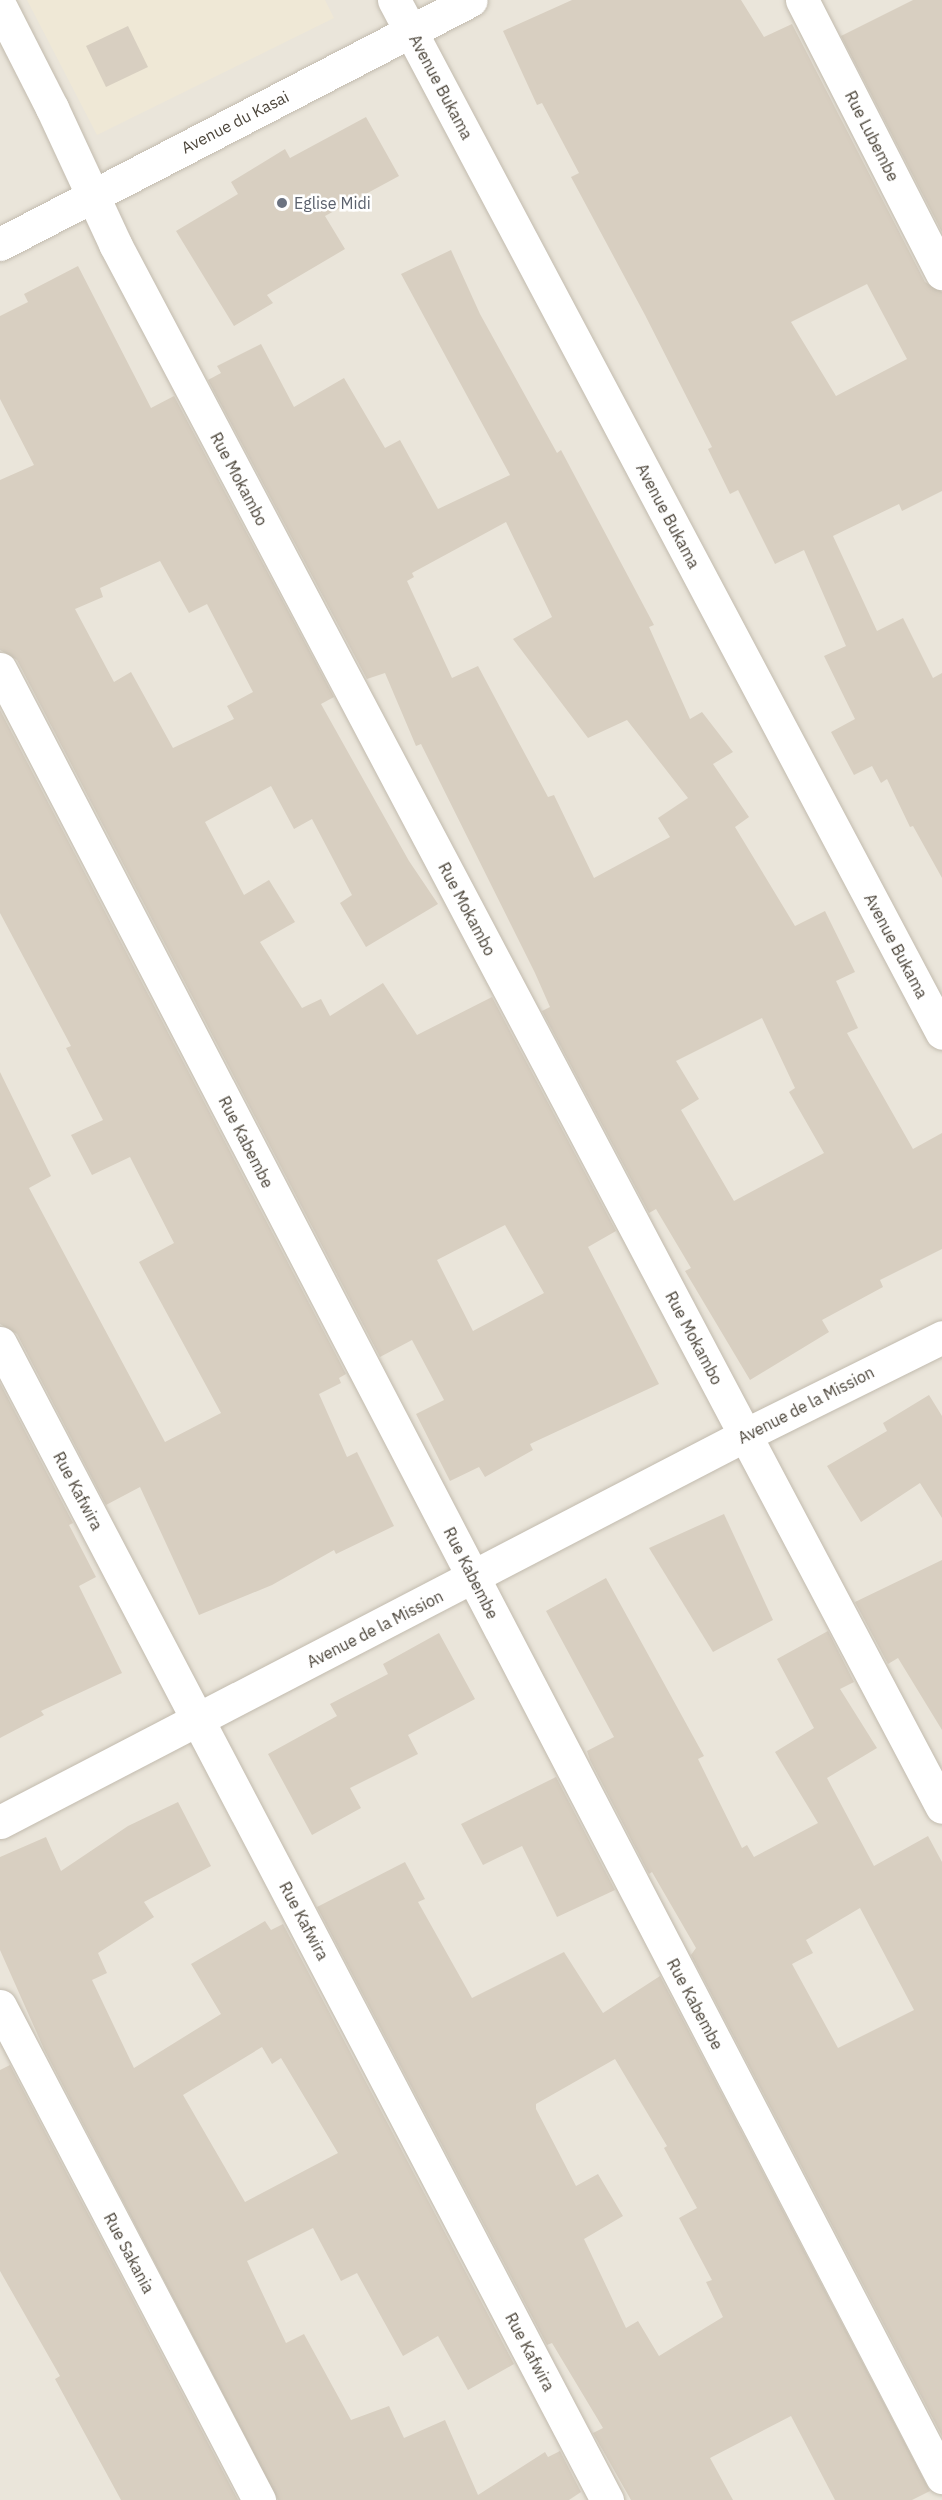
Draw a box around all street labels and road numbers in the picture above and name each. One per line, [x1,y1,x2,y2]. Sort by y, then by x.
street label: Avenue Bukama [405,31,477,143]
street label: Avenue du Kasai [178,87,292,157]
street label: Rue Lubembe [841,88,903,184]
street label: Rue Mokambo [206,429,272,529]
street label: Avenue Bukama [632,460,704,572]
street label: Rue Mokambo [434,859,500,959]
street label: Avenue Bukama [860,890,932,1002]
street label: Rue Kabembe [215,1093,277,1191]
street label: Rue Mokambo [661,1288,727,1388]
street label: Avenue de la Mission [735,1362,877,1448]
street label: Rue Kafwira [49,1448,107,1534]
street label: Rue Kabembe [440,1524,502,1622]
street label: Avenue de la Mission [304,1586,446,1672]
street label: Rue Kafwira [275,1878,333,1964]
street label: Rue Kabembe [663,1955,727,2053]
street label: Rue Sakania [100,2210,158,2296]
street label: Rue Kafwira [501,2309,559,2395]

